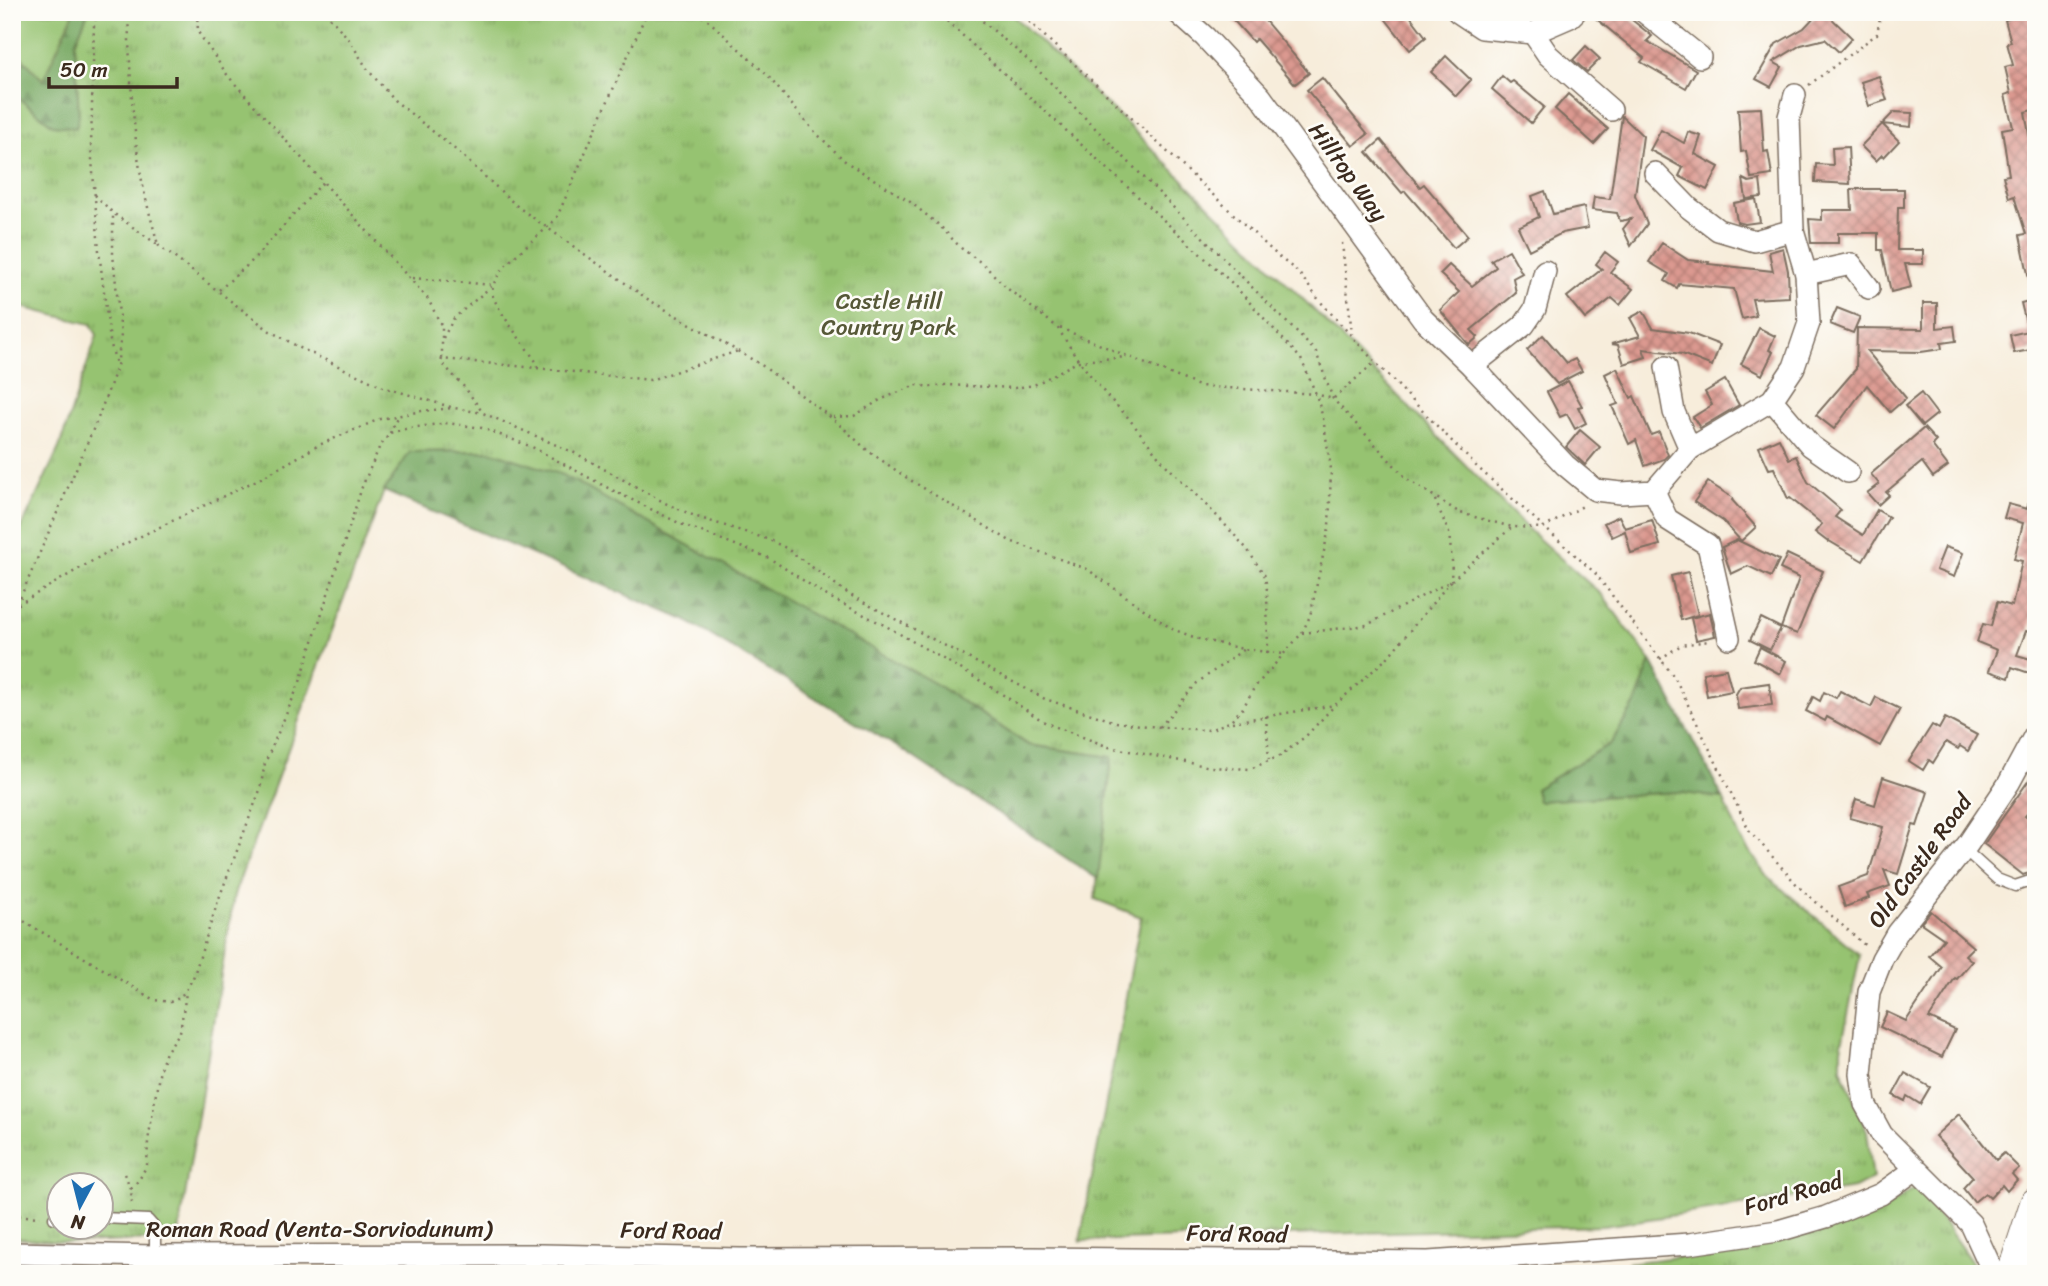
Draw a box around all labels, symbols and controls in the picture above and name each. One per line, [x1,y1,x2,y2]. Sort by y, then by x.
scale bar [49,46,177,90]
text: 50 m [60,51,108,89]
street label: Hilltop Way [1297,113,1399,231]
park label: Castle Hill Country Park [821,281,957,348]
street label: Old Castle Road [1857,783,1984,937]
street label: Ford Road [1739,1160,1849,1228]
north arrow [46,1170,116,1240]
text: N [69,1205,88,1240]
street label: Roman Road (Venta-Sorviodunum) [146,1209,494,1250]
street label: Ford Road [620,1210,724,1252]
street label: Ford Road [1186,1213,1290,1255]

